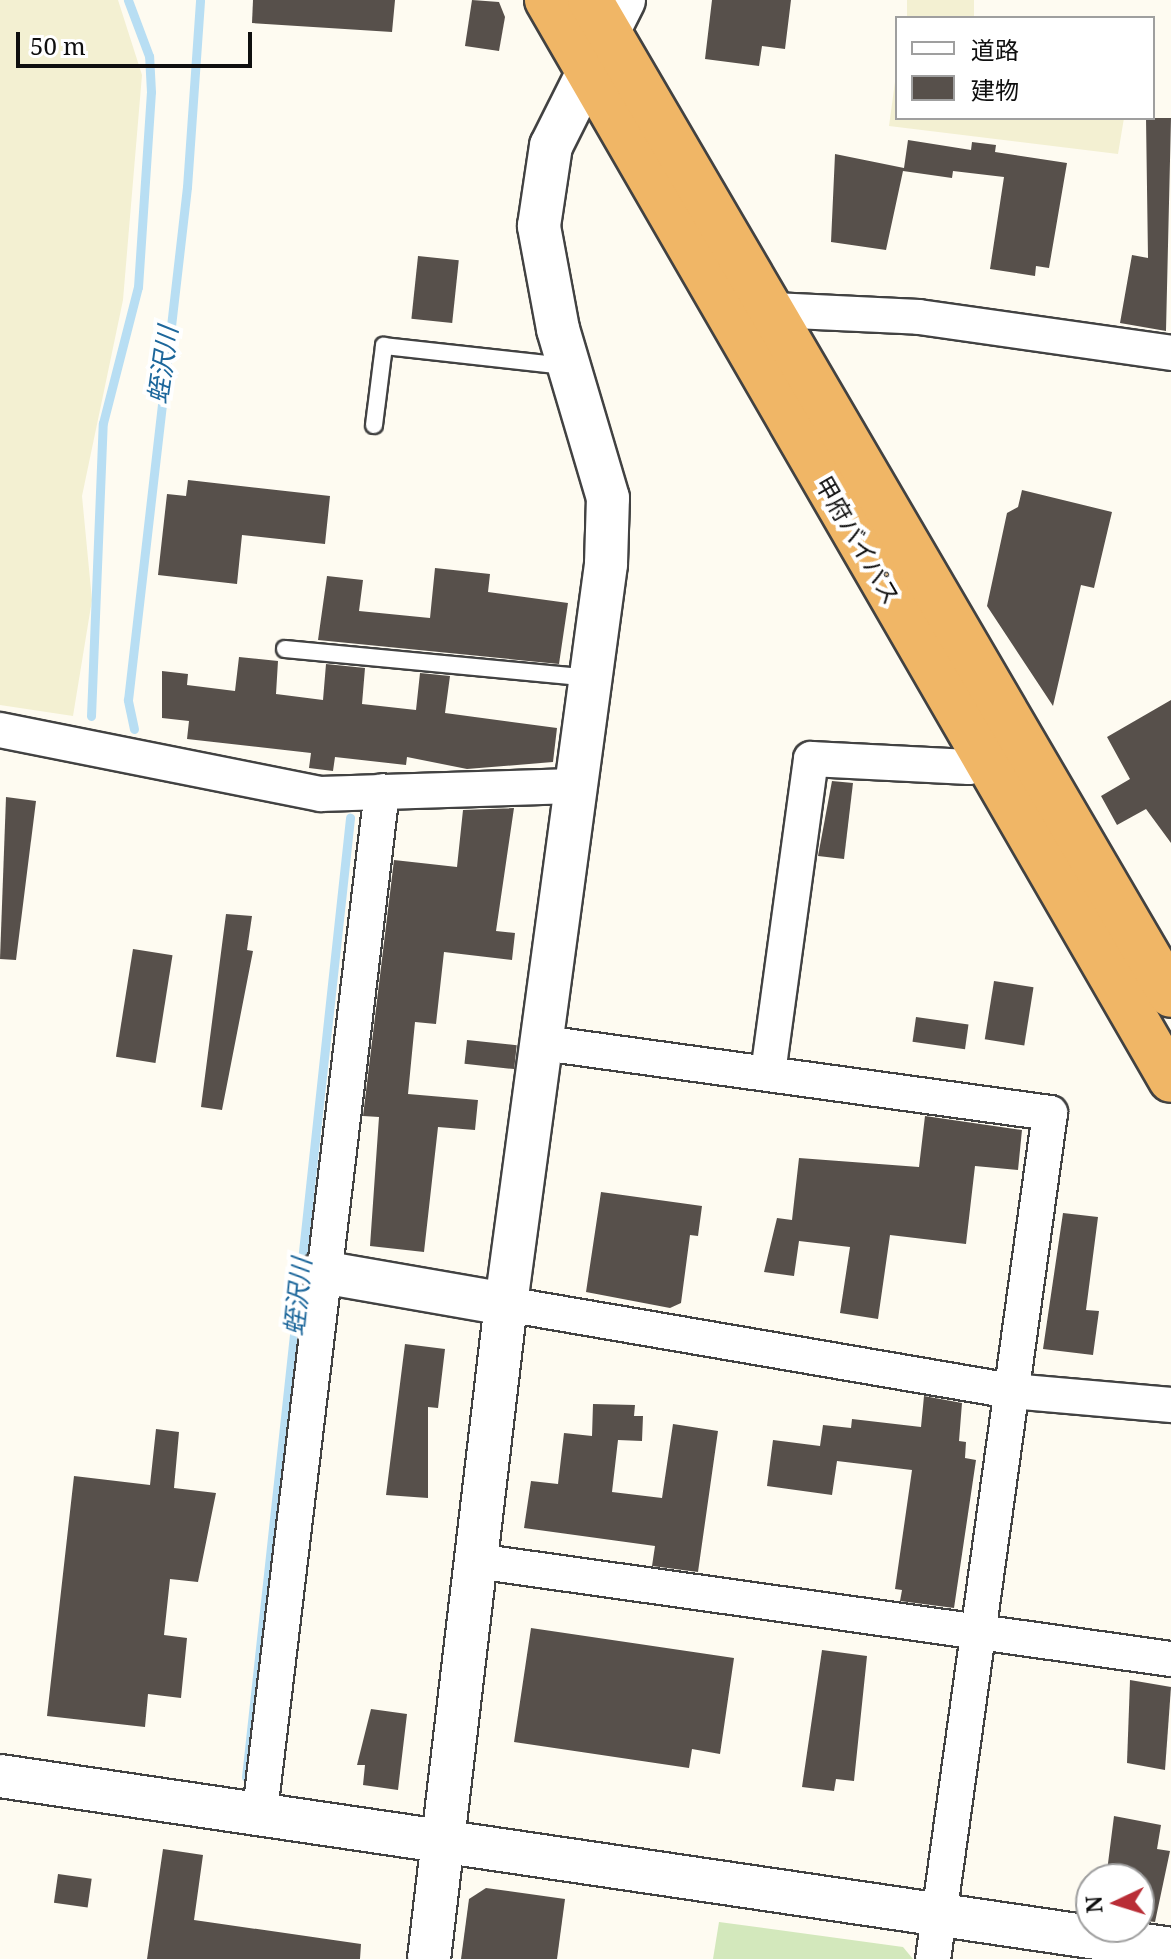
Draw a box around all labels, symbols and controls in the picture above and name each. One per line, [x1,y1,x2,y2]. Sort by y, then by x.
scale bar [20,16,256,66]
legend [895,16,1155,120]
text: 50 m [30,29,86,62]
text: 道路 [971,33,1019,66]
text: 建物 [971,73,1019,106]
water label: 蛭沢川 [142,324,184,406]
street label: 甲府バイパス [810,470,906,610]
water label: 蛭沢川 [278,1257,318,1337]
north arrow [1075,1863,1155,1943]
text: N [1077,1895,1109,1914]

